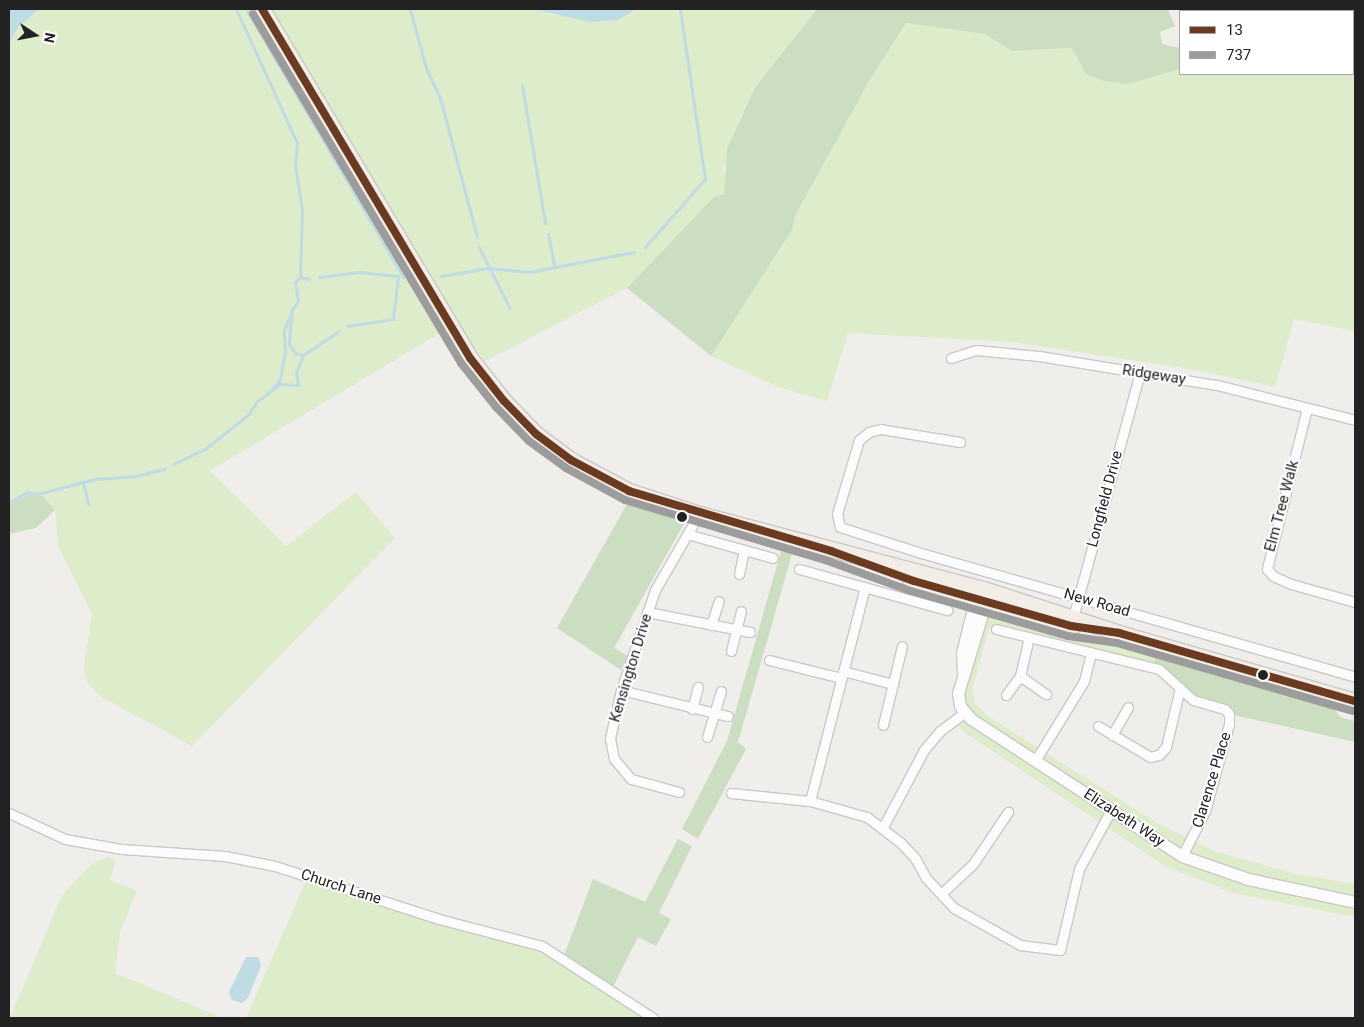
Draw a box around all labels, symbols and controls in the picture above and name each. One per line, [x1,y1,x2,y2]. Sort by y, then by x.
north arrow [10,10,60,60]
legend [1179,10,1354,75]
text: 13 [1226,21,1243,39]
text: N [41,31,59,44]
text: 737 [1226,46,1251,64]
street label: Ridgeway [1121,361,1187,389]
street label: Longfield Drive [1083,449,1127,549]
street label: Elm Tree Walk [1261,458,1303,554]
unlabelled marker [677,512,687,522]
street label: New Road [1062,585,1132,621]
street label: Kensington Drive [606,612,656,724]
unlabelled marker [1258,670,1268,680]
street label: Clarence Place [1189,730,1235,830]
street label: Elizabeth Way [1080,785,1168,851]
street label: Church Lane [298,866,384,908]

